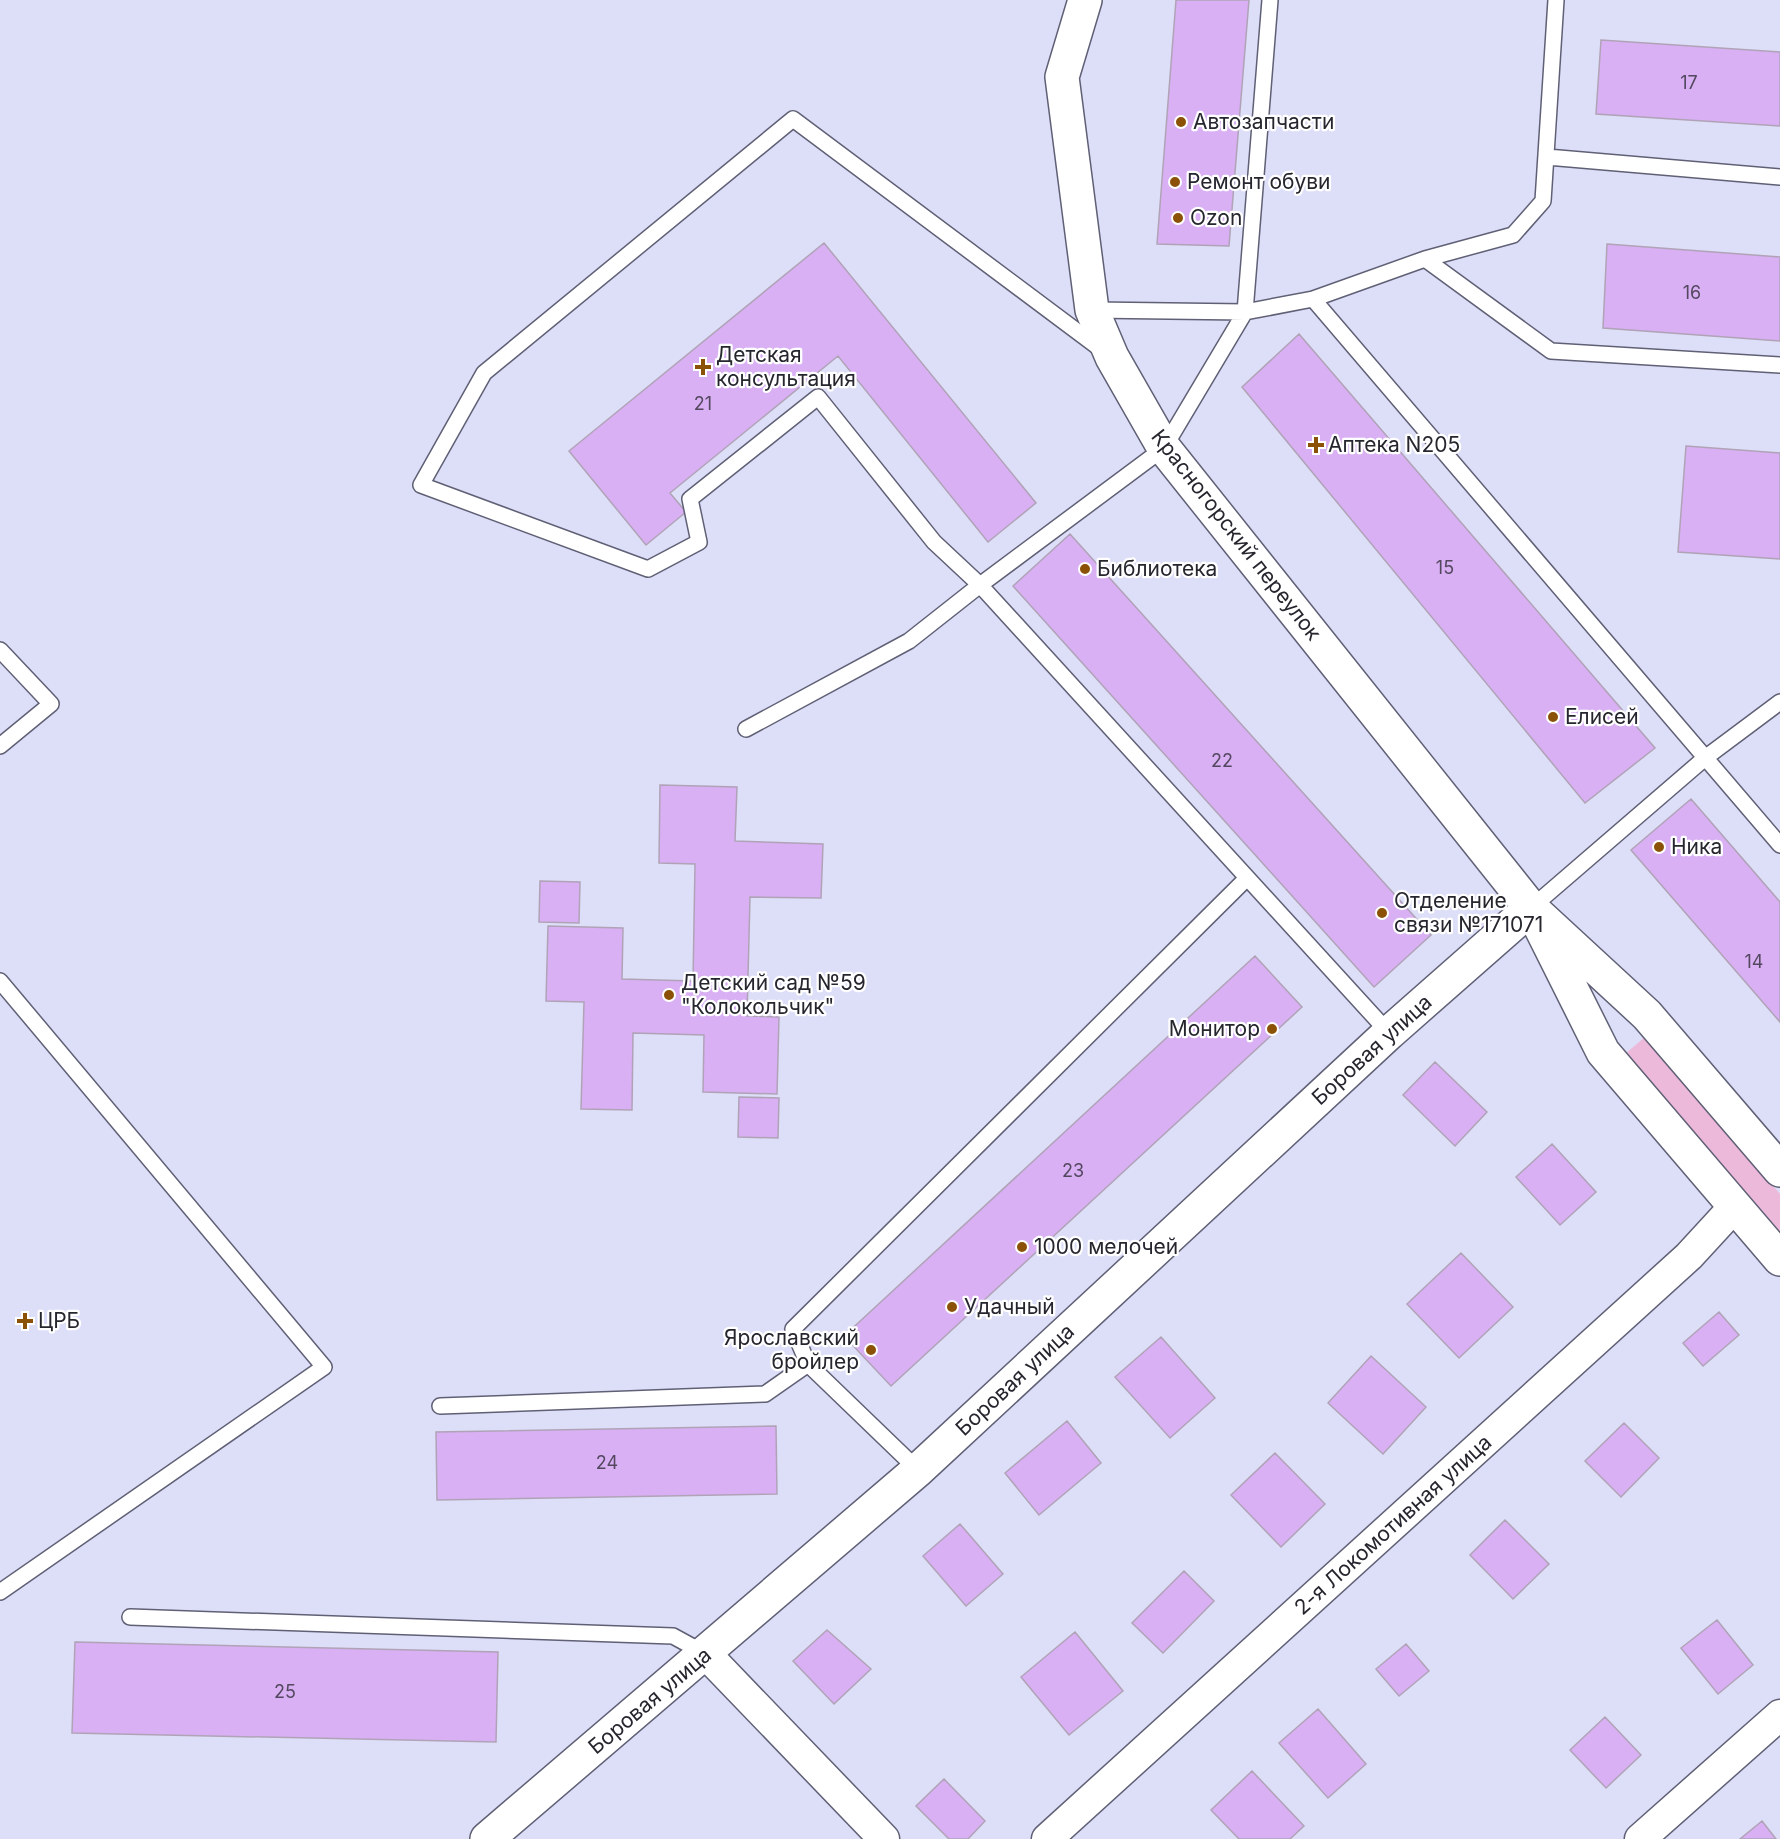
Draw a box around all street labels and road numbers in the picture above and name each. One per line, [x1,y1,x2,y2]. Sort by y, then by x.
street label: Красногорский переулок [1146,424,1327,646]
street label: Боровая улица [1307,989,1437,1110]
street label: Боровая улица [950,1318,1079,1441]
street label: 2-я Локомотивная улица [1289,1430,1496,1620]
street label: Боровая улица [583,1642,716,1759]

